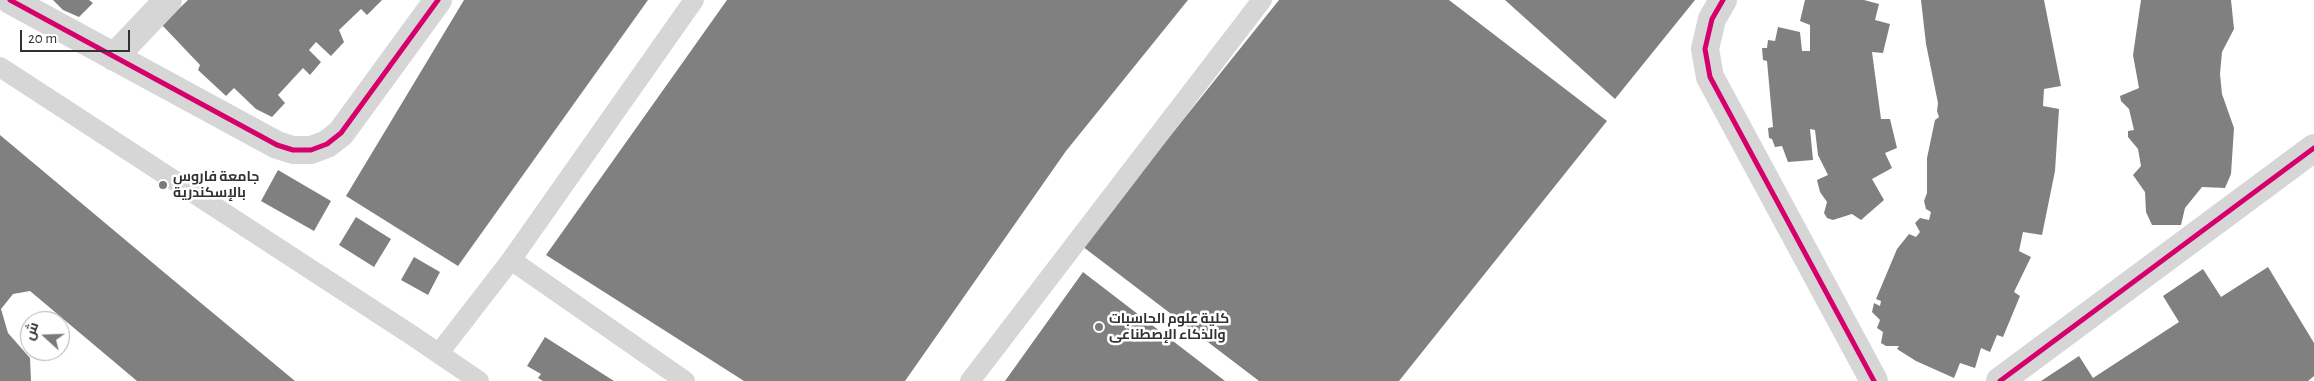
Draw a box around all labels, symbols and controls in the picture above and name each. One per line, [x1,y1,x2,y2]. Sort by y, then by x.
scale bar [22,20,132,52]
text: 20 m [28,31,57,46]
place label: جامعة فاروس بالإسكندرية [173,169,259,202]
marker: جامعة فاروس بالإسكندرية [157,179,169,191]
north arrow [20,311,70,361]
place label: كلية علوم الحاسبات والذكاء الإصطناعى [1109,311,1229,344]
text: ش [22,320,41,342]
marker: كلية علوم الحاسبات والذكاء الإصطناعى [1093,321,1105,333]

